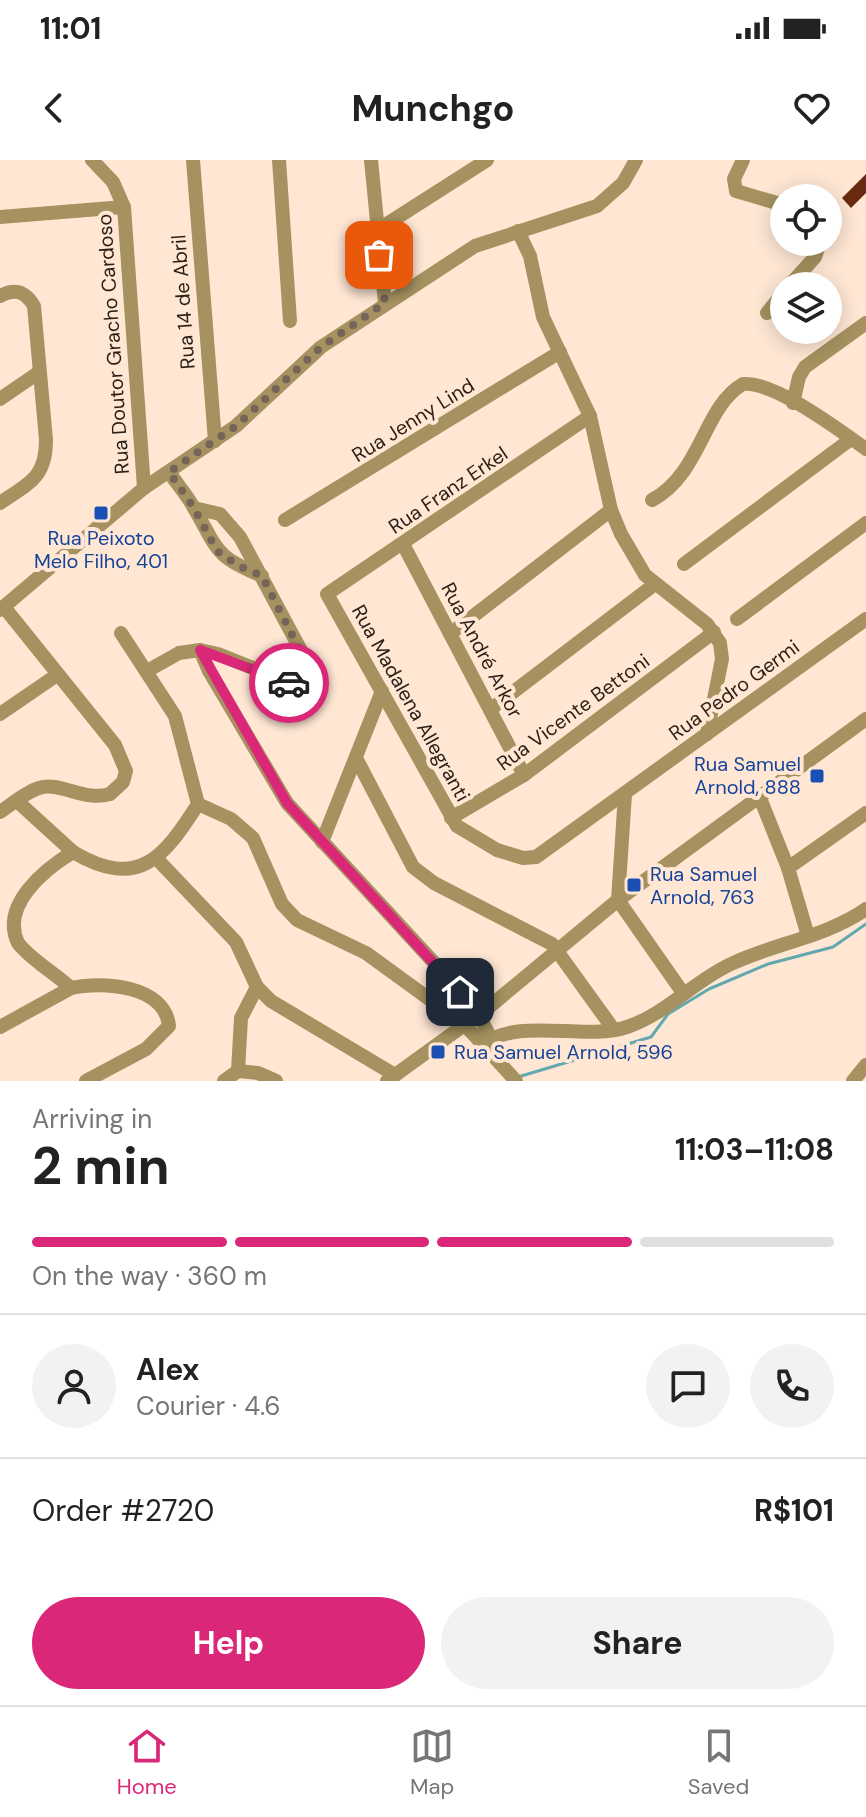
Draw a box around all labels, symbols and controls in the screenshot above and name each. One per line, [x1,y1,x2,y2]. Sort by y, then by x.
text: 11:01 [40,9,102,48]
text: Munchgo [351,85,515,132]
icon: back [32,86,76,130]
icon: heart [790,86,834,130]
map controls [770,184,842,344]
button: locate [770,184,842,256]
street label: Rua Doutor Gracho Cardoso [91,213,135,475]
pin [345,221,413,289]
icon: bag [357,233,401,277]
street label: Rua 14 de Abril [165,234,201,370]
button: layers [770,272,842,344]
street label: Rua Jenny Lind [347,372,479,468]
street label: Rua Franz Erkel [383,441,513,539]
marker: Rua Peixoto Melo Filho, 401 [92,504,110,522]
place label: Rua Peixoto Melo Filho, 401 [34,525,168,574]
street label: Rua André Arkor [435,578,529,722]
street label: Rua Madalena Allegranti [346,600,476,806]
street label: Rua Pedro Germi [664,634,804,746]
courier [249,643,329,723]
street label: Rua Vicente Bettoni [491,648,655,776]
icon: car [267,661,311,705]
place label: Rua Samuel Arnold, 888 [694,751,801,800]
marker: Rua Samuel Arnold, 888 [808,767,826,785]
place label: Rua Samuel Arnold, 763 [650,861,757,910]
marker: Rua Samuel Arnold, 763 [625,876,643,894]
pin [426,958,494,1026]
icon: home [438,970,482,1014]
place label: Rua Samuel Arnold, 596 [454,1039,673,1065]
marker: Rua Samuel Arnold, 596 [429,1043,447,1061]
text: Arriving in [32,1102,152,1136]
text: 11:03–11:08 [675,1130,834,1169]
text: 2 min [32,1132,170,1200]
text: On the way · 360 m [32,1259,267,1293]
button: person [32,1344,116,1428]
button: chat [646,1344,730,1428]
button: phone [750,1344,834,1428]
text: Alex [136,1350,199,1389]
text: Courier · 4.6 [136,1389,281,1423]
text: Order #2720 [32,1491,214,1530]
text: R$101 [754,1491,834,1530]
button: Help [32,1597,425,1689]
button: Share [441,1597,834,1689]
tab: Home [117,1724,177,1801]
tab: Map [410,1724,454,1801]
tab: Saved [688,1724,749,1801]

